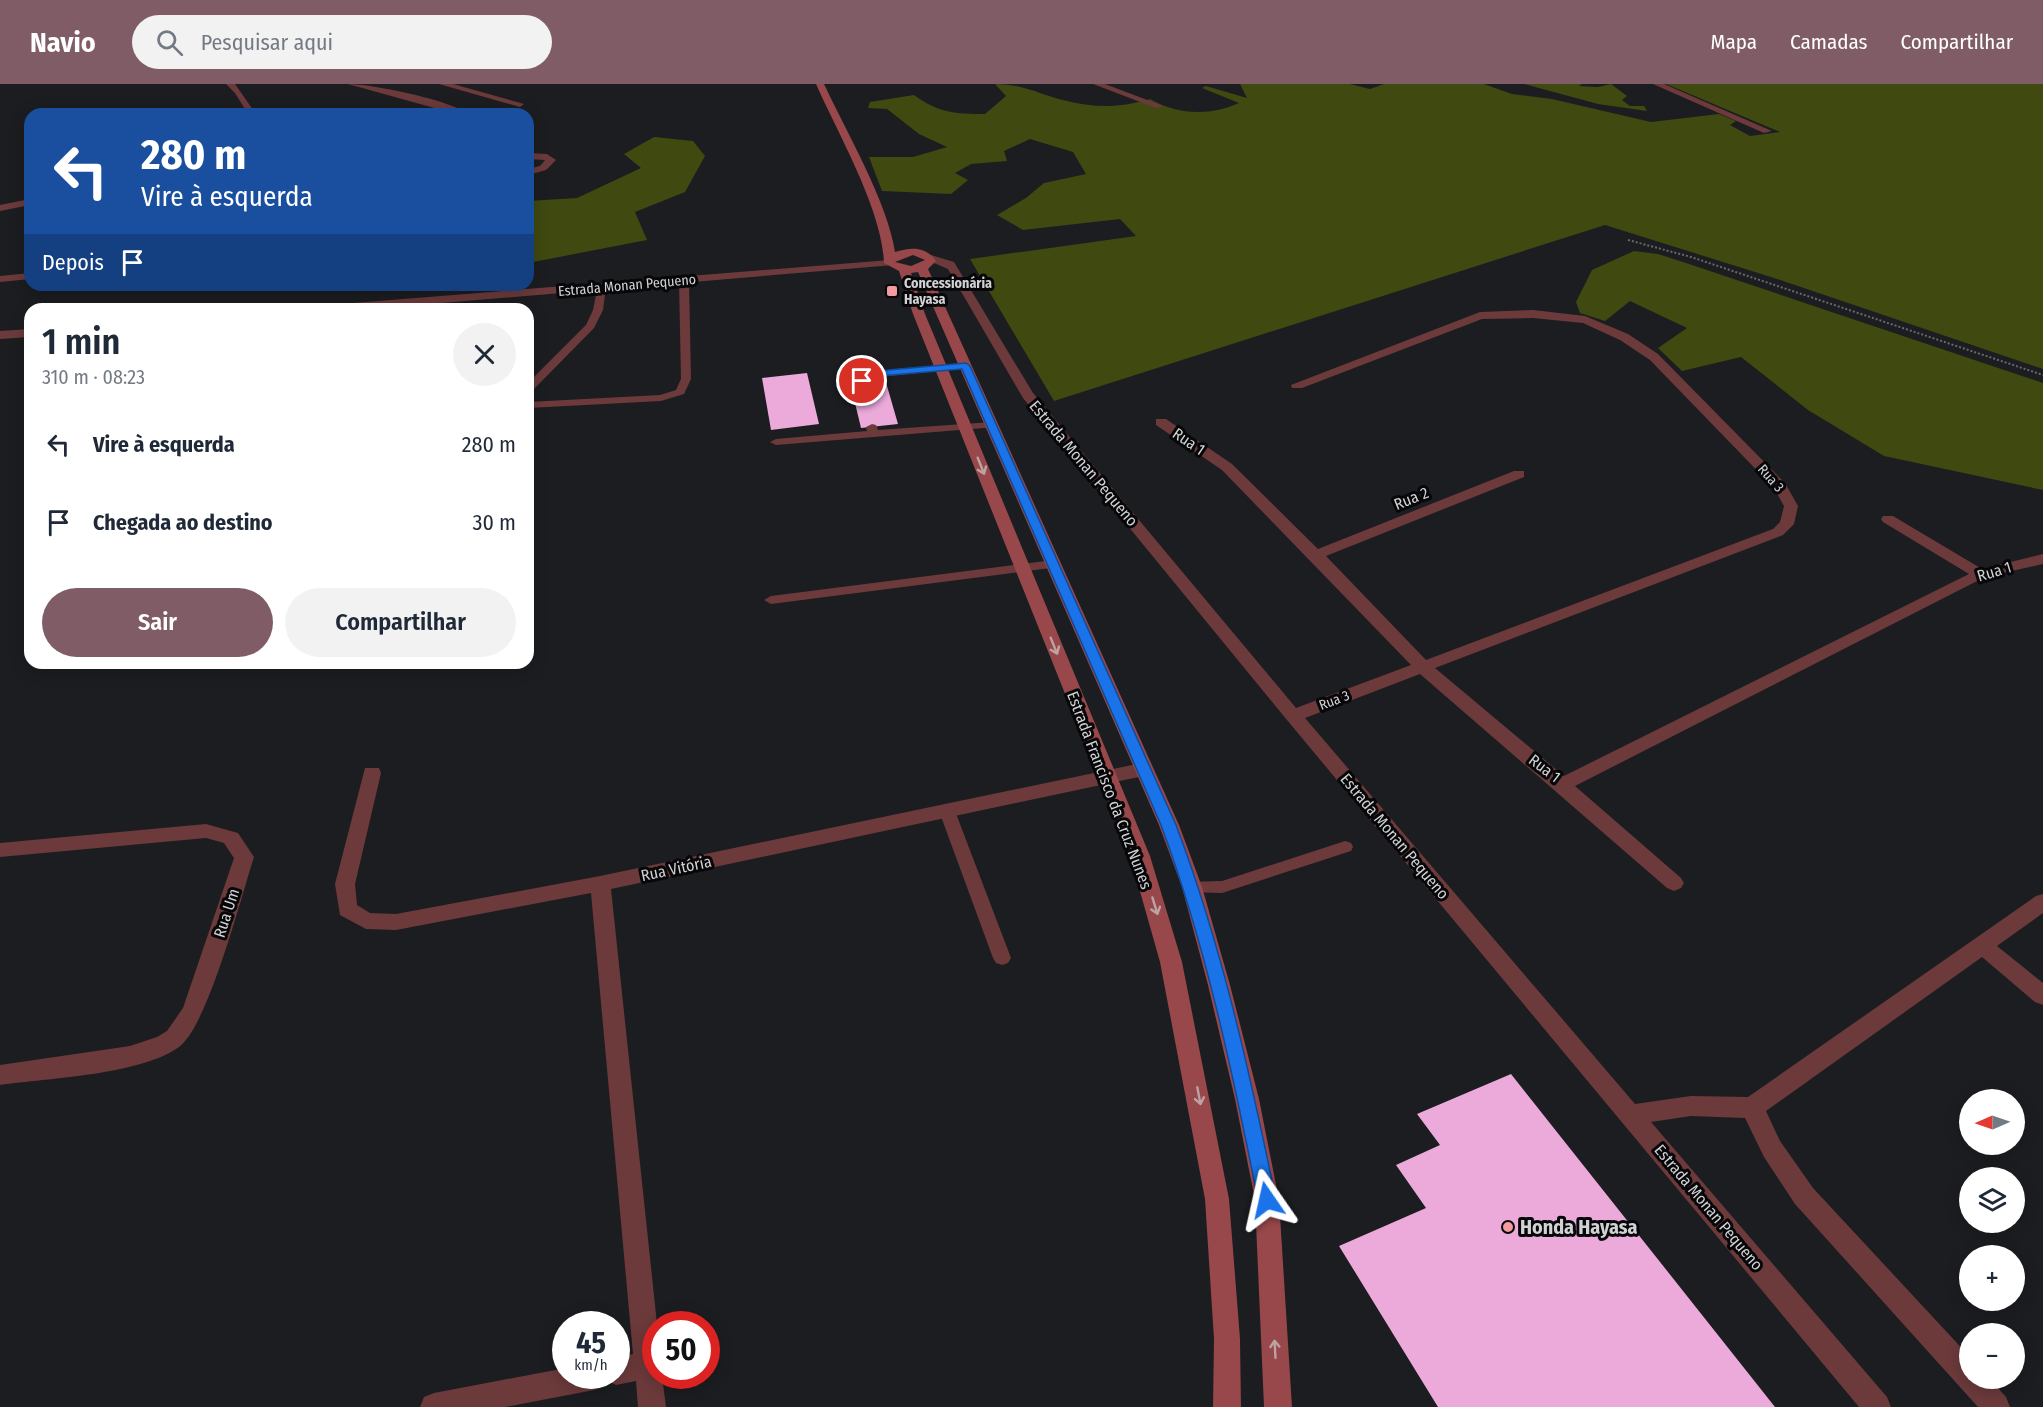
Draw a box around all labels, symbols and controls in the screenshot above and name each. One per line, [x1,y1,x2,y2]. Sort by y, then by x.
search box [132,15,552,69]
text: Navio [30,26,96,59]
icon: search [153,26,186,59]
text: Pesquisar aqui [201,29,333,56]
text: Mapa [1711,29,1757,55]
text: Camadas [1790,29,1868,55]
text: Compartilhar [1901,29,2013,55]
text: 280 m [141,130,246,180]
icon: left [42,132,120,210]
text: Vire à esquerda [141,181,313,213]
icon: arrive [116,246,149,279]
text: Depois [42,249,104,276]
street label: Estrada Monan Pequeno [557,271,697,300]
place label: Concessionária Hayasa [904,275,992,308]
marker: Concessionária Hayasa [885,284,899,298]
text: 1 min [42,320,120,364]
button: close [453,323,516,386]
pin [836,355,887,406]
icon: arrive [845,364,878,397]
text: 310 m · 08:23 [42,365,145,389]
street label: Estrada Monan Pequeno [1025,397,1142,530]
street label: Rua 1 [1169,424,1209,459]
icon: left [42,428,75,461]
text: Vire à esquerda [93,431,235,458]
text: 280 m [462,431,516,458]
one-way arrow [976,456,987,474]
street label: Rua 3 [1754,461,1787,496]
street label: Rua 2 [1391,483,1431,514]
icon: arrive [42,506,75,539]
text: Chegada ao destino [93,509,273,536]
text: 30 m [473,509,516,536]
street label: Rua 1 [1975,557,2014,586]
button: Sair [42,588,273,657]
button: Compartilhar [285,588,516,657]
one-way arrow [1049,637,1060,655]
street label: Rua 3 [1316,687,1352,714]
street label: Estrada Francisco da Cruz Nunes [1063,689,1156,892]
street label: Rua 1 [1525,750,1564,786]
street label: Estrada Monan Pequeno [1336,770,1453,903]
street label: Rua Vitória [639,852,713,885]
street label: Rua Um [210,886,243,940]
one-way arrow [1150,896,1161,915]
one-way arrow [1194,1086,1205,1105]
north arrow [1959,1089,2025,1155]
map controls [1959,1089,2025,1389]
street label: Estrada Monan Pequeno [1650,1141,1767,1274]
button: layers [1959,1167,2025,1233]
position arrow [1235,1168,1299,1232]
place label: Honda Hayasa [1520,1215,1638,1239]
marker: Honda Hayasa [1501,1220,1515,1234]
button: + [1959,1245,2025,1311]
speed limit sign: 50 [642,1311,720,1389]
button: − [1959,1323,2025,1389]
text: 45 [576,1325,606,1361]
one-way arrow [1270,1339,1281,1359]
text: km/h [574,1356,608,1374]

